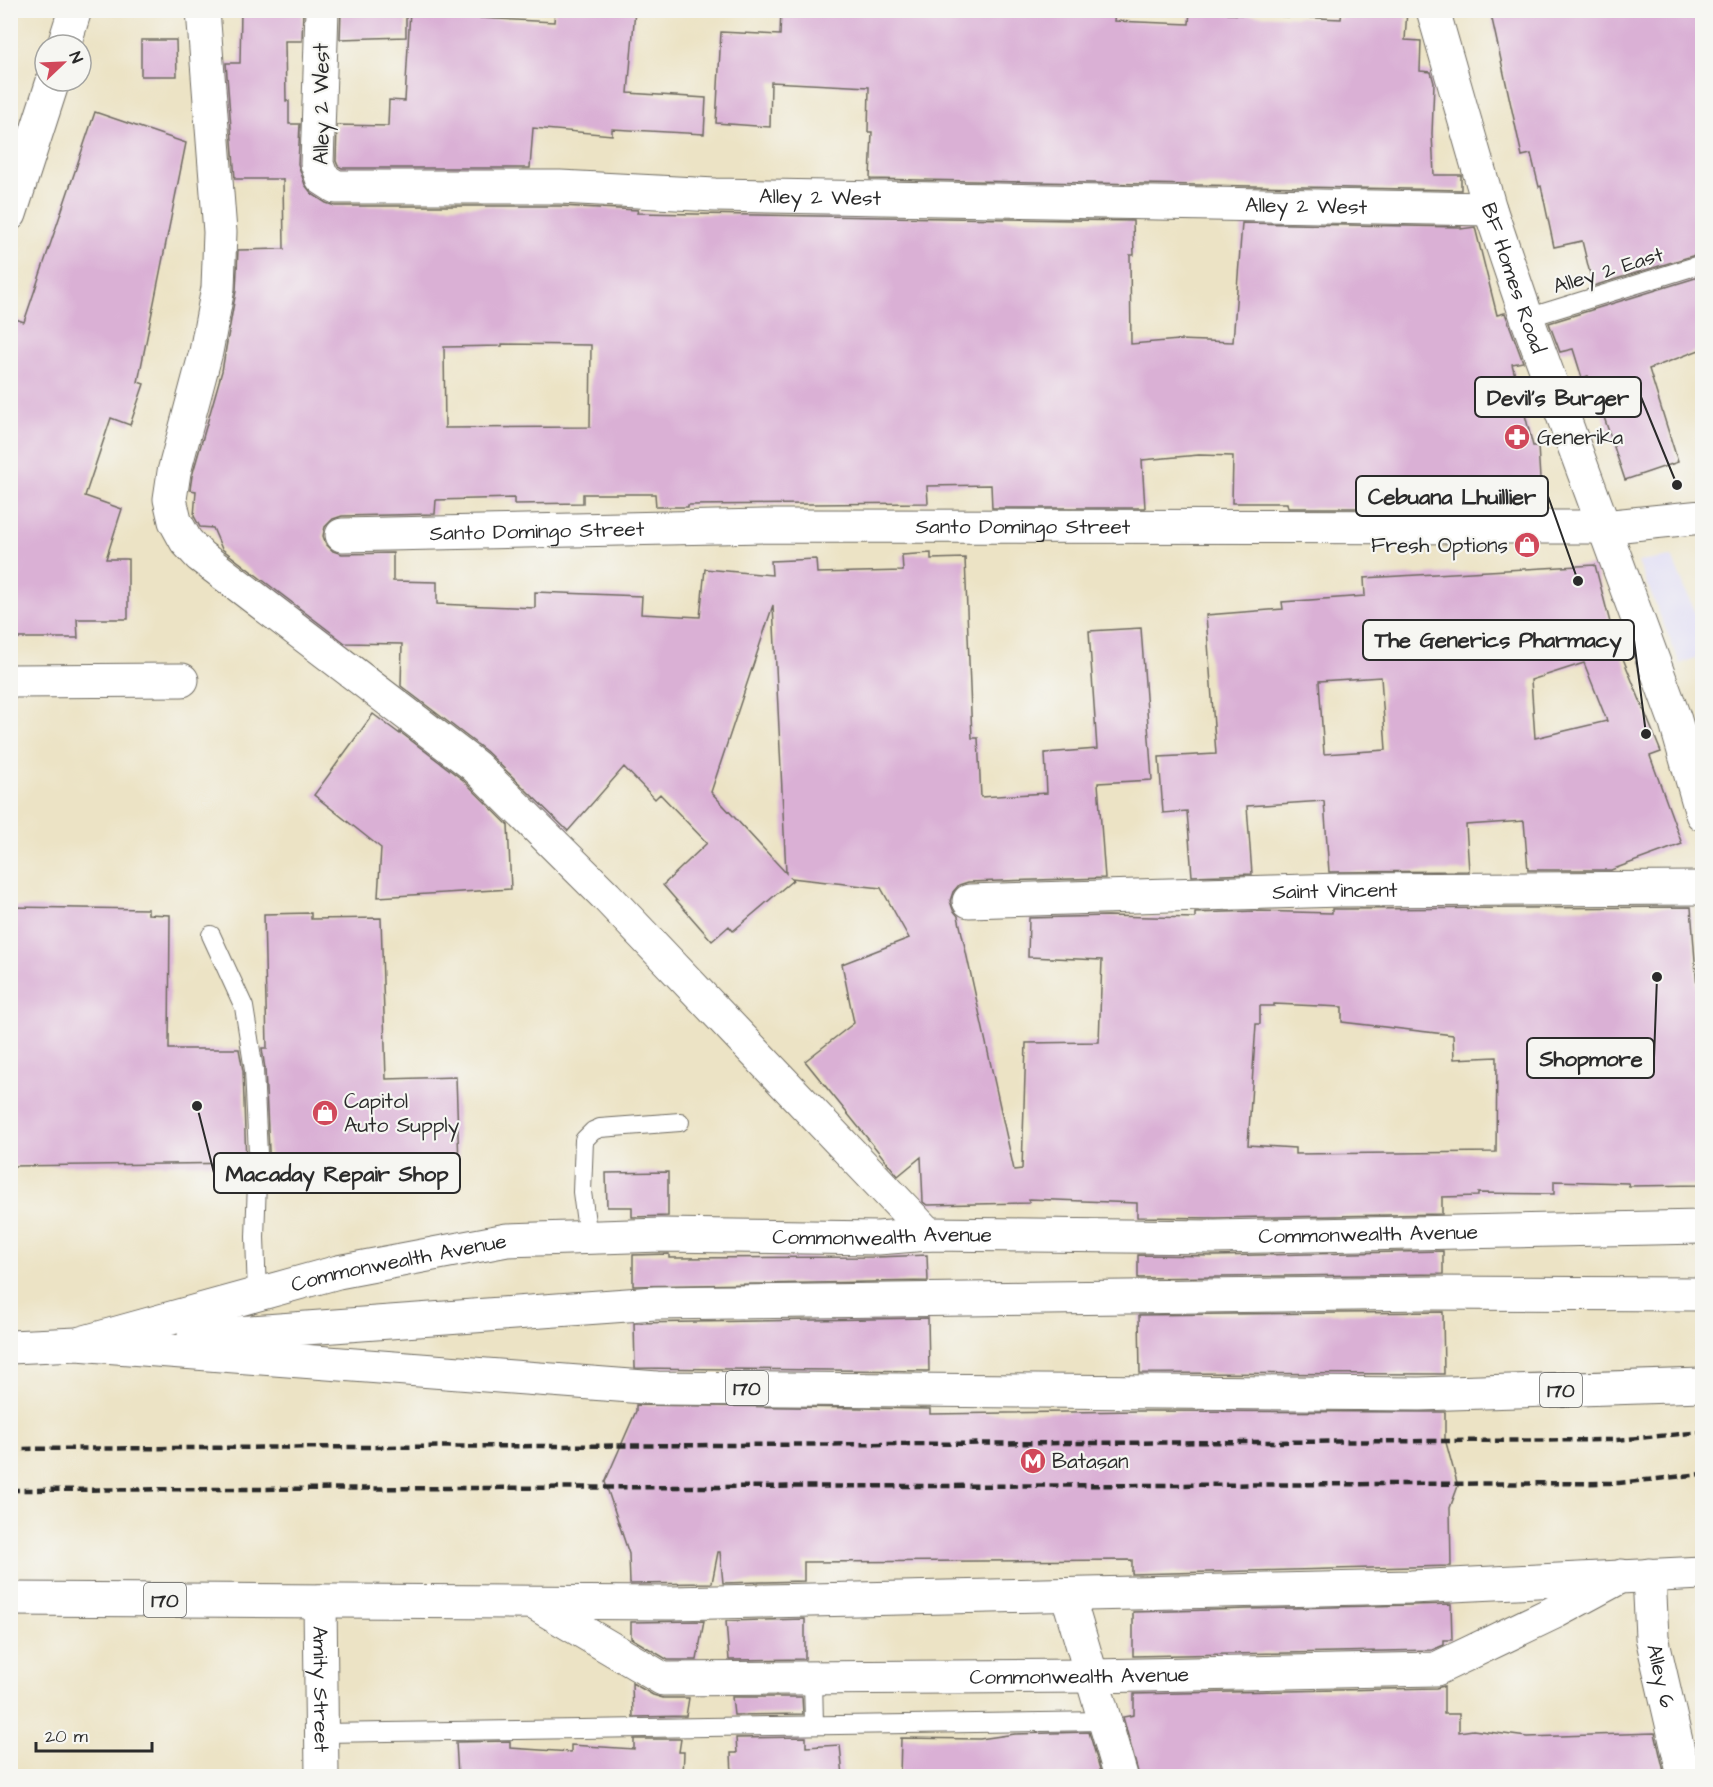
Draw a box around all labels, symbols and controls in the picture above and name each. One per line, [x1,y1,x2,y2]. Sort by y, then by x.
north arrow [33,33,93,93]
street label: Alley 2 West [307,43,338,165]
text: N [64,49,88,66]
street label: Alley 2 West [759,182,882,214]
street label: Alley 2 West [1245,191,1368,222]
street label: BF Homes Road [1474,199,1553,358]
street label: Alley 2 East [1549,240,1668,303]
callout: Devil's Burger [1475,377,1641,417]
text: Devil's Burger [1487,383,1630,415]
pharmacy icon: Generika [1502,422,1532,452]
place label: Generika [1537,423,1623,452]
callout: Cebuana Lhuillier [1356,476,1548,516]
text: Cebuana Lhuillier [1368,482,1537,513]
street label: Santo Domingo Street [915,512,1131,543]
street label: Santo Domingo Street [429,515,645,548]
shop icon: Fresh Options [1512,530,1542,560]
place label: Fresh Options [1371,531,1508,561]
callout: The Generics Pharmacy [1363,620,1634,660]
text: The Generics Pharmacy [1373,625,1623,658]
street label: Saint Vincent [1272,876,1398,907]
callout: Shopmore [1527,1038,1654,1078]
text: Shopmore [1538,1044,1643,1075]
place label: Capitol Auto Supply [344,1087,460,1142]
shop icon: Capitol Auto Supply [310,1098,340,1128]
callout: Macaday Repair Shop [214,1153,460,1193]
text: Macaday Repair Shop [226,1159,449,1192]
street label: Commonwealth Avenue [1258,1218,1478,1251]
street label: Commonwealth Avenue [772,1220,992,1253]
street label: Commonwealth Avenue [288,1226,509,1299]
road number: 170 [726,1371,768,1405]
road number: 170 [1540,1373,1582,1407]
metro station icon: Batasan [1018,1446,1048,1476]
place label: Batasan [1052,1447,1129,1476]
road number: 170 [144,1583,186,1617]
street label: Amity Street [304,1626,336,1753]
street label: Alley 6 [1639,1641,1682,1711]
street label: Commonwealth Avenue [969,1660,1189,1692]
scale bar [36,1715,152,1753]
text: 20 m [45,1724,88,1749]

